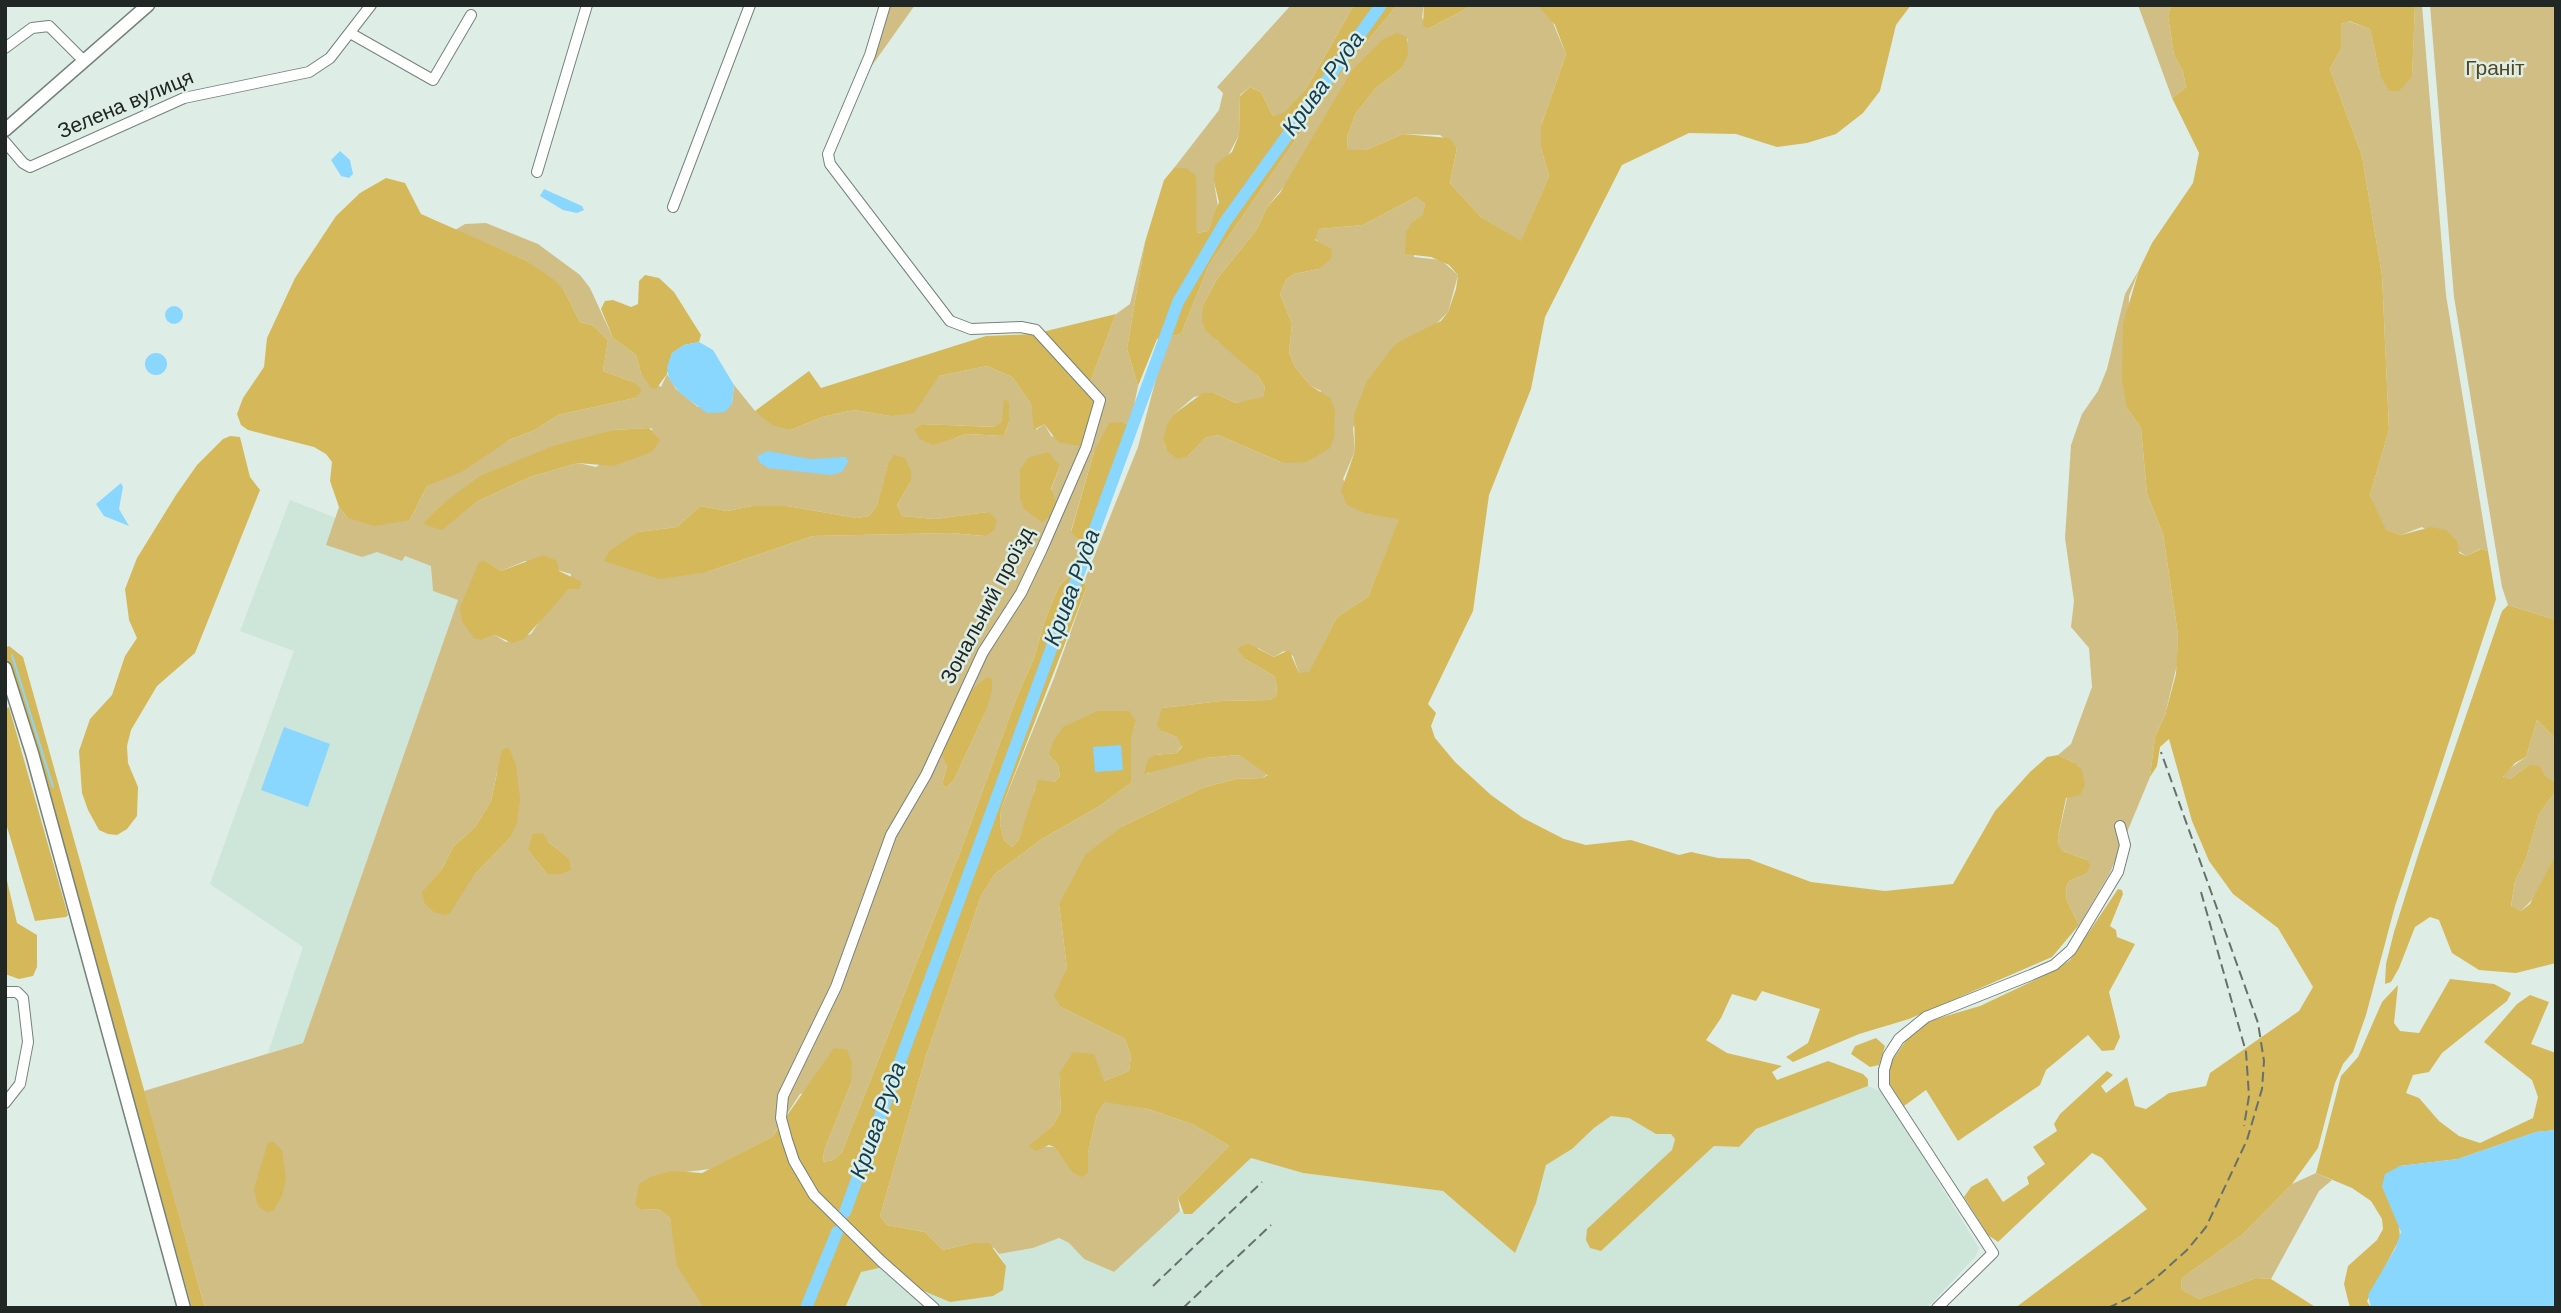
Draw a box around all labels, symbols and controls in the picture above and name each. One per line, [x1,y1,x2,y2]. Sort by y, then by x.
water label: Крива Руда [1277,26,1371,142]
park label: Граніт [2465,56,2525,82]
street label: Зелена вулиця [54,65,198,145]
street label: Зональний проїзд [936,523,1040,689]
water label: Крива Руда [1039,526,1107,650]
water label: Крива Руда [845,1059,913,1183]

